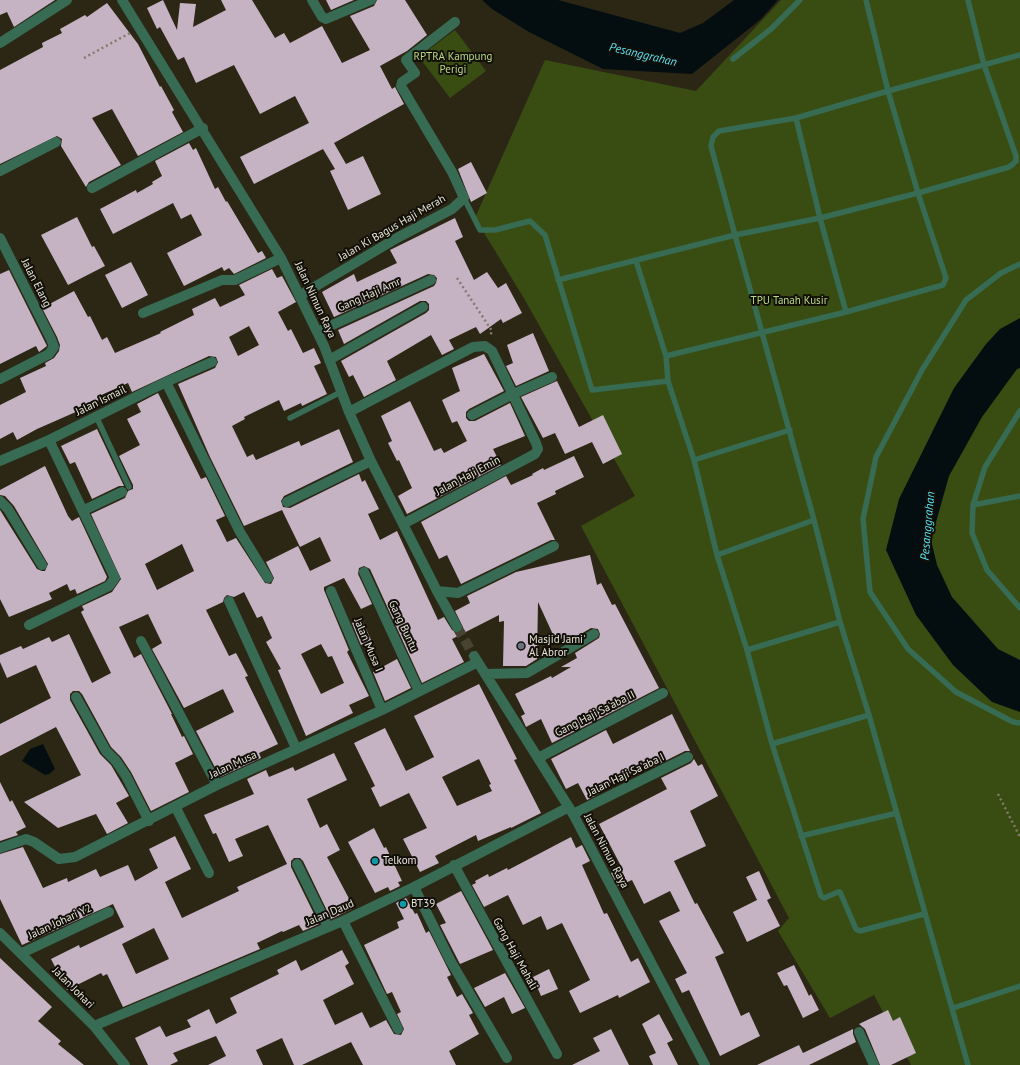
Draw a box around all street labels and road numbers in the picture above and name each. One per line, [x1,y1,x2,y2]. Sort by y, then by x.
street label: Jalan Ki Bagus Haji Merah [336,192,448,264]
street label: Jalan Elang [18,256,54,310]
street label: Jalan Nimun Raya [291,260,339,340]
street label: Gang Haji Amr [335,275,403,315]
street label: Jalan Ismail [74,383,128,419]
street label: Jalan Haji Emin [433,453,503,499]
street label: Gang Buntu [385,598,421,654]
street label: Jalan Musa I [351,616,385,674]
street label: Gang Haji Sa'aba II [553,688,637,740]
street label: Jalan Musa [207,748,259,782]
street label: Jalan Haji Sa'aba I [585,751,667,799]
street label: Jalan Nimun Raya [581,811,631,891]
street label: Jalan Daud [304,897,356,929]
street label: Jalan Johari Y2 [26,902,94,942]
street label: Gang Haji Mahali [490,916,540,992]
street label: Jalan Johari [49,964,97,1012]

